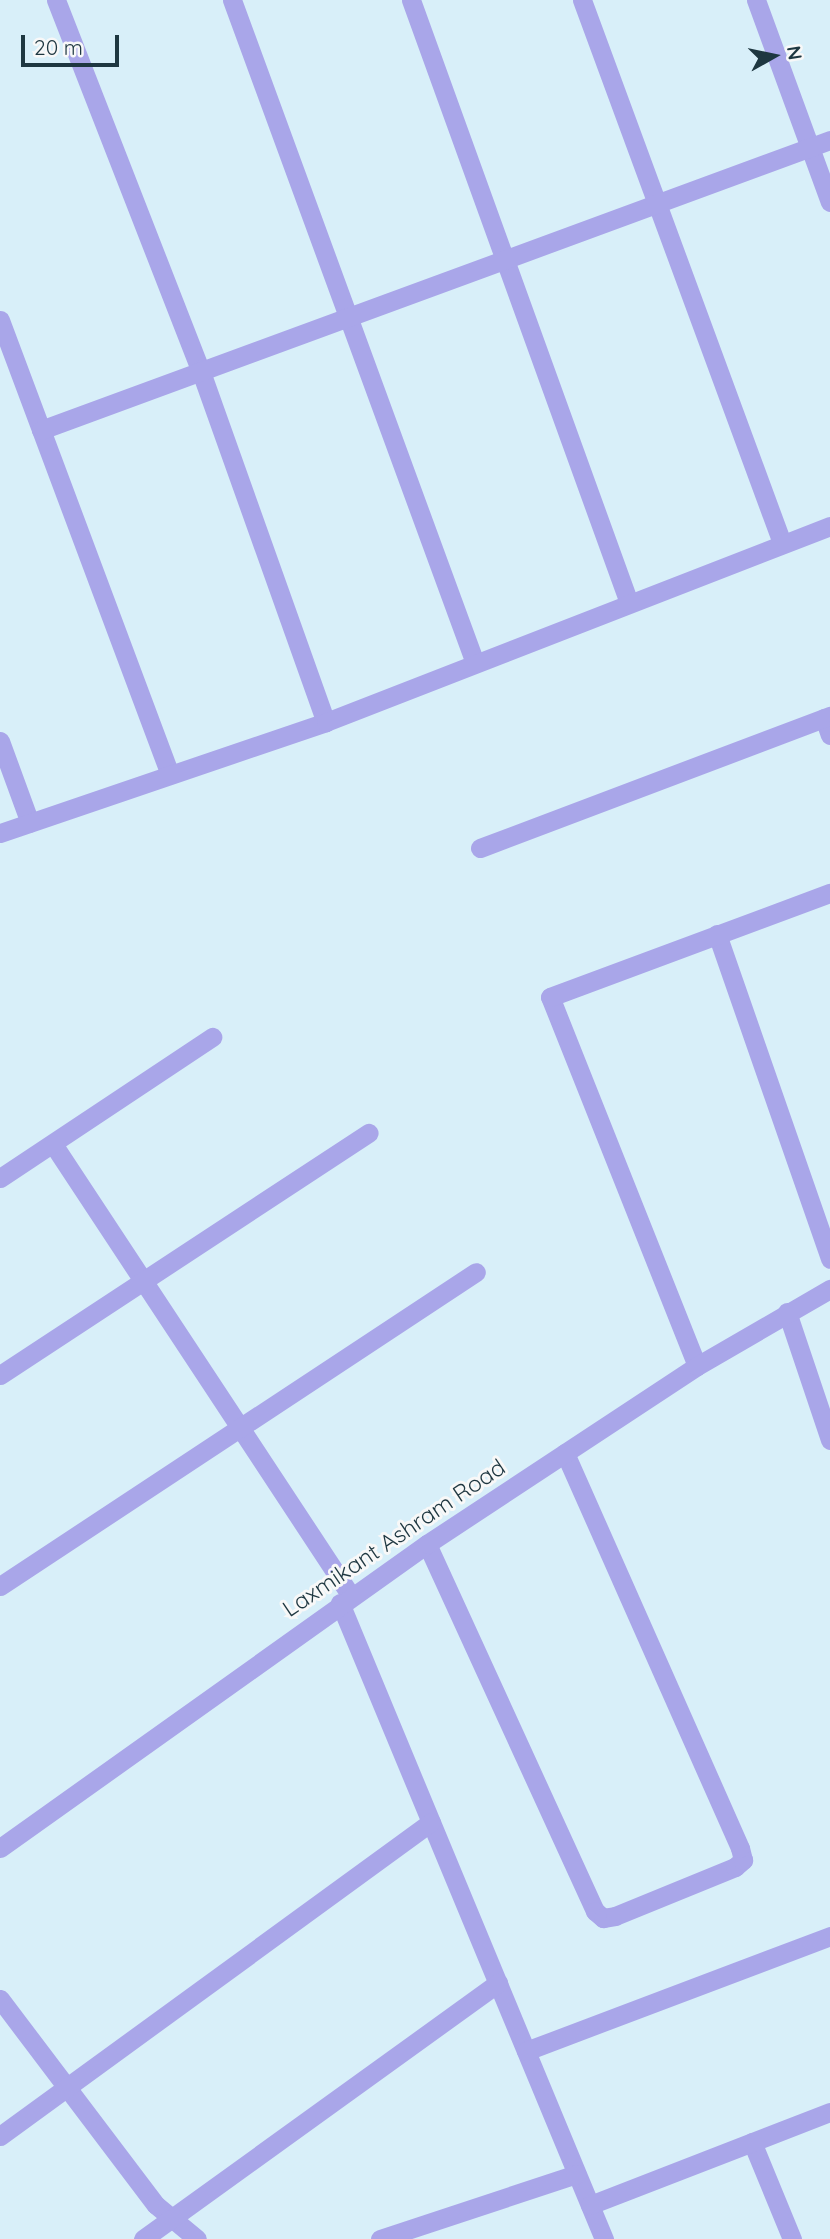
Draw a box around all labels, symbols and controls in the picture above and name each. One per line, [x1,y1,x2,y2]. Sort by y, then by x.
scale bar [24,21,122,65]
north arrow [739,21,809,91]
text: 20 m [34,34,83,60]
text: N [782,44,808,61]
street label: Laxmikant Ashram Road [278,1453,510,1623]

